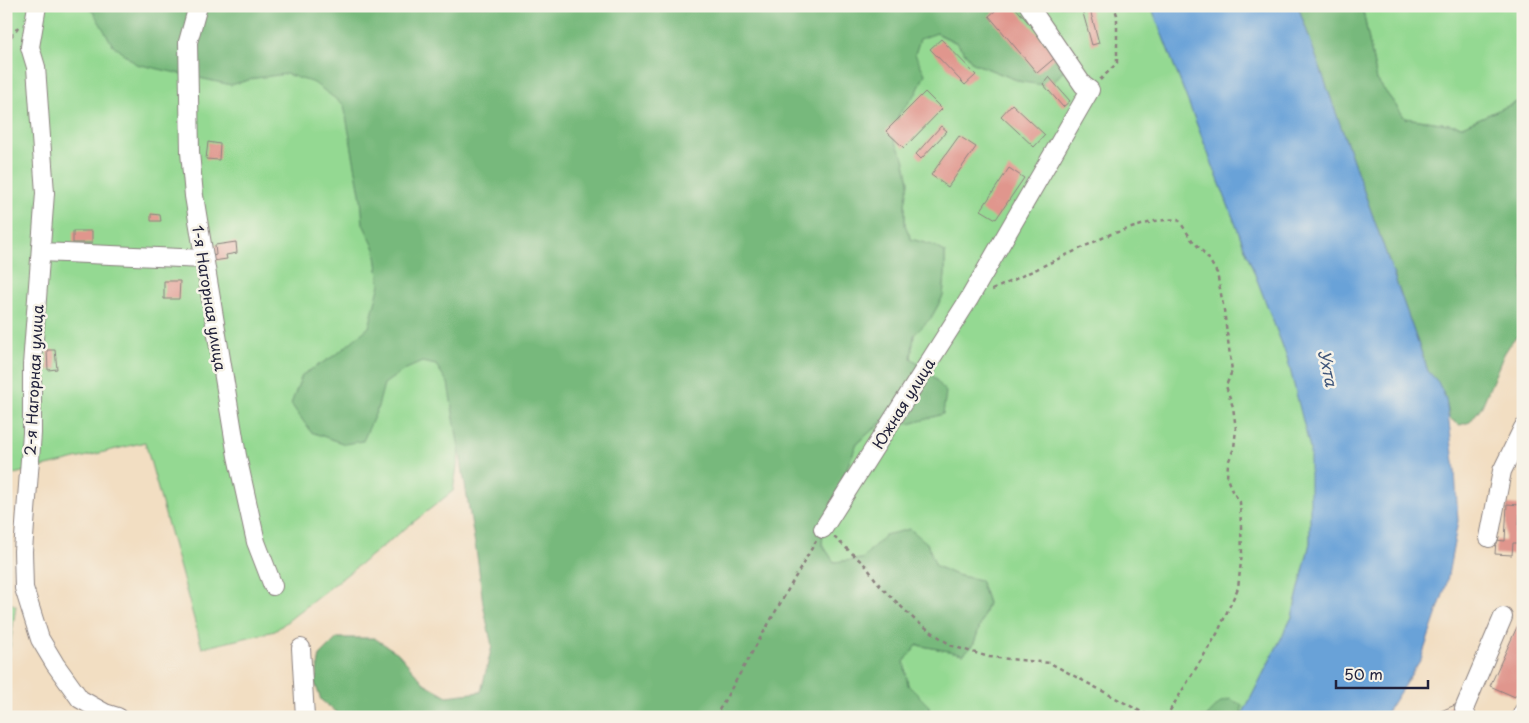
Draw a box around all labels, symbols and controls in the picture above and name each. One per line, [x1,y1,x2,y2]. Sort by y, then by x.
street label: 1-я Нагорная улица [187,223,233,373]
street label: 2-я Нагорная улица [18,303,48,456]
water label: Ухта [1313,348,1345,389]
street label: Южная улица [866,353,940,453]
scale bar [1336,658,1429,690]
text: 50 m [1344,662,1383,685]

